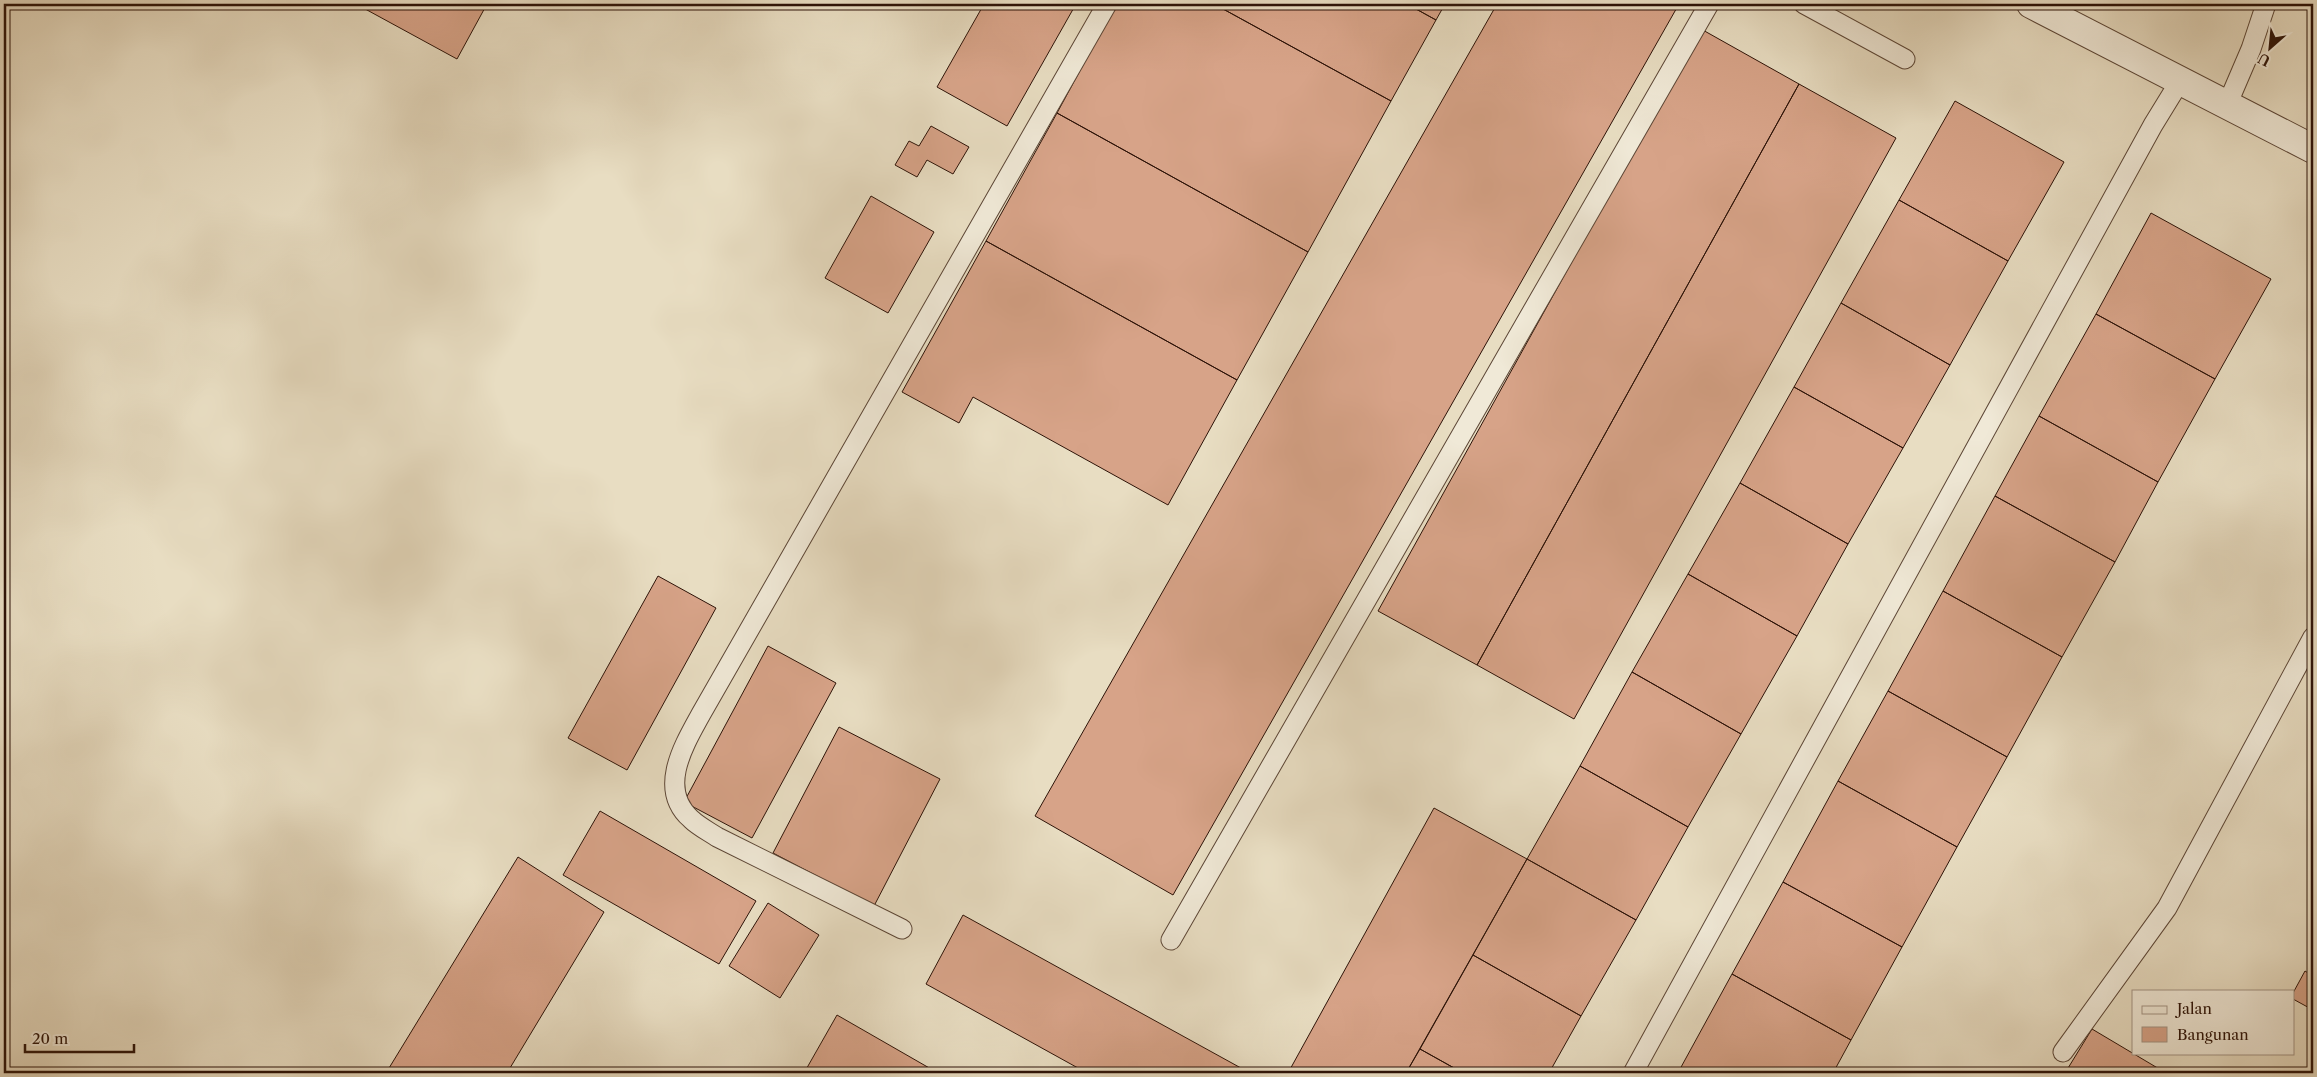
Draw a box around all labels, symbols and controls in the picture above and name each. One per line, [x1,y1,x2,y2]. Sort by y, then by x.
north arrow [2244,22,2294,72]
text: U [2254,49,2273,70]
legend [2132,990,2294,1054]
text: Jalan [2175,999,2212,1018]
scale bar [25,1022,134,1054]
text: Bangunan [2177,1025,2249,1044]
text: 20 m [32,1029,68,1048]

